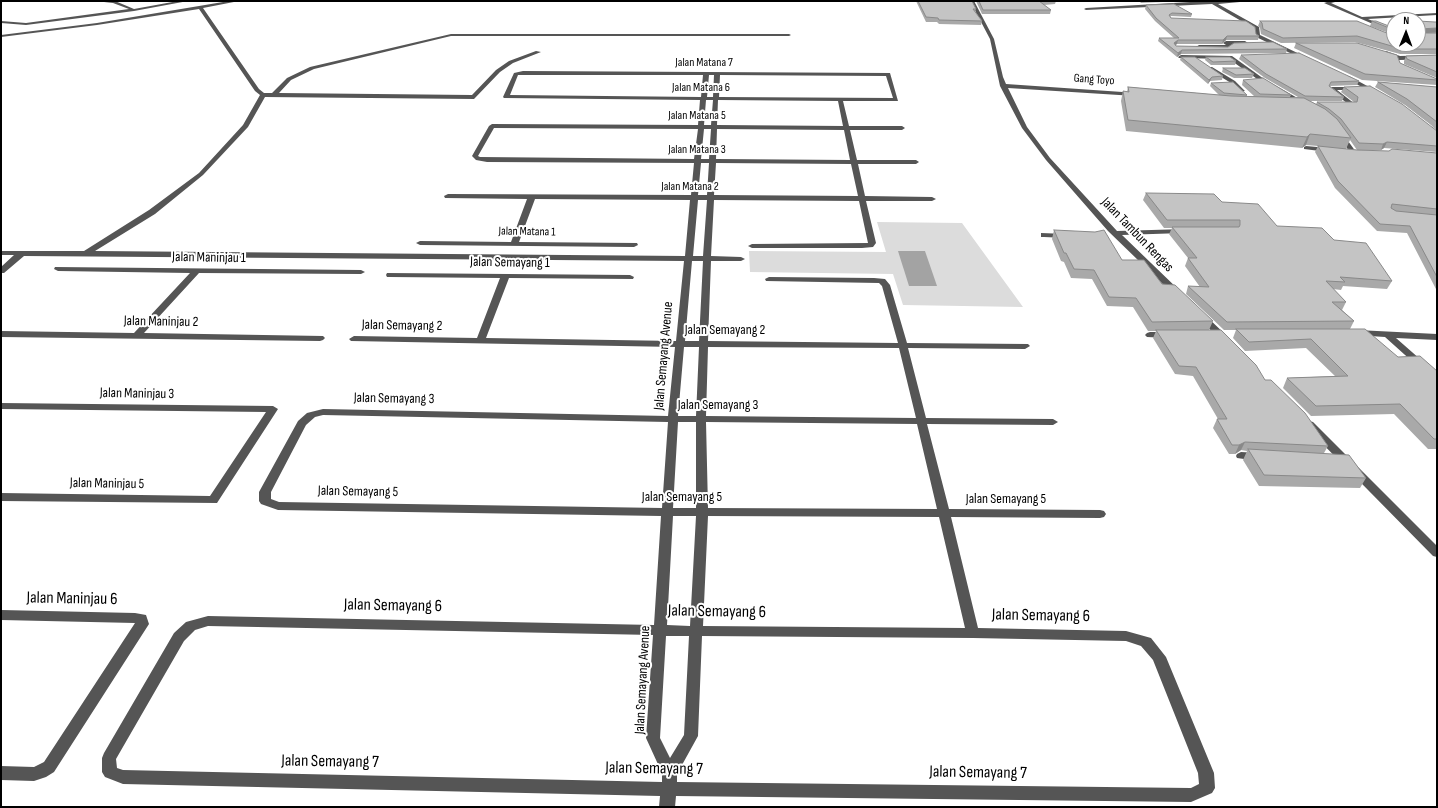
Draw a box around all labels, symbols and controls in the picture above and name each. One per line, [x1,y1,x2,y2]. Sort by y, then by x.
north arrow [1386,12,1426,52]
text: N [1403,14,1409,27]
street label: Jalan Matana 7 [675,56,733,70]
street label: Gang Toyo [1073,71,1115,89]
street label: Jalan Matana 6 [672,81,730,95]
street label: Jalan Matana 5 [668,109,726,123]
street label: Jalan Matana 3 [668,143,726,157]
street label: Jalan Matana 2 [661,180,719,194]
street label: Jalan Tambun Rengas [1097,194,1177,276]
street label: Jalan Matana 1 [498,224,556,240]
street label: Jalan Maninjau 1 [172,249,246,267]
street label: Jalan Semayang 1 [470,254,550,272]
street label: Jalan Semayang Avenue [651,301,677,411]
street label: Jalan Maninjau 2 [124,313,198,331]
street label: Jalan Semayang 2 [362,317,442,335]
street label: Jalan Semayang 2 [685,322,765,338]
street label: Jalan Maninjau 3 [100,385,174,403]
street label: Jalan Semayang 3 [354,390,434,408]
street label: Jalan Semayang 3 [678,397,758,413]
street label: Jalan Maninjau 5 [70,475,144,493]
street label: Jalan Semayang 5 [318,483,398,501]
street label: Jalan Semayang 5 [642,489,722,505]
street label: Jalan Semayang 5 [966,491,1046,507]
street label: Jalan Maninjau 6 [26,588,118,610]
street label: Jalan Semayang 6 [344,595,442,617]
street label: Jalan Semayang 6 [668,601,766,623]
street label: Jalan Semayang 6 [992,605,1090,627]
street label: Jalan Semayang Avenue [632,625,654,735]
street label: Jalan Semayang 7 [281,751,379,773]
street label: Jalan Semayang 7 [605,758,703,780]
street label: Jalan Semayang 7 [929,762,1027,784]

